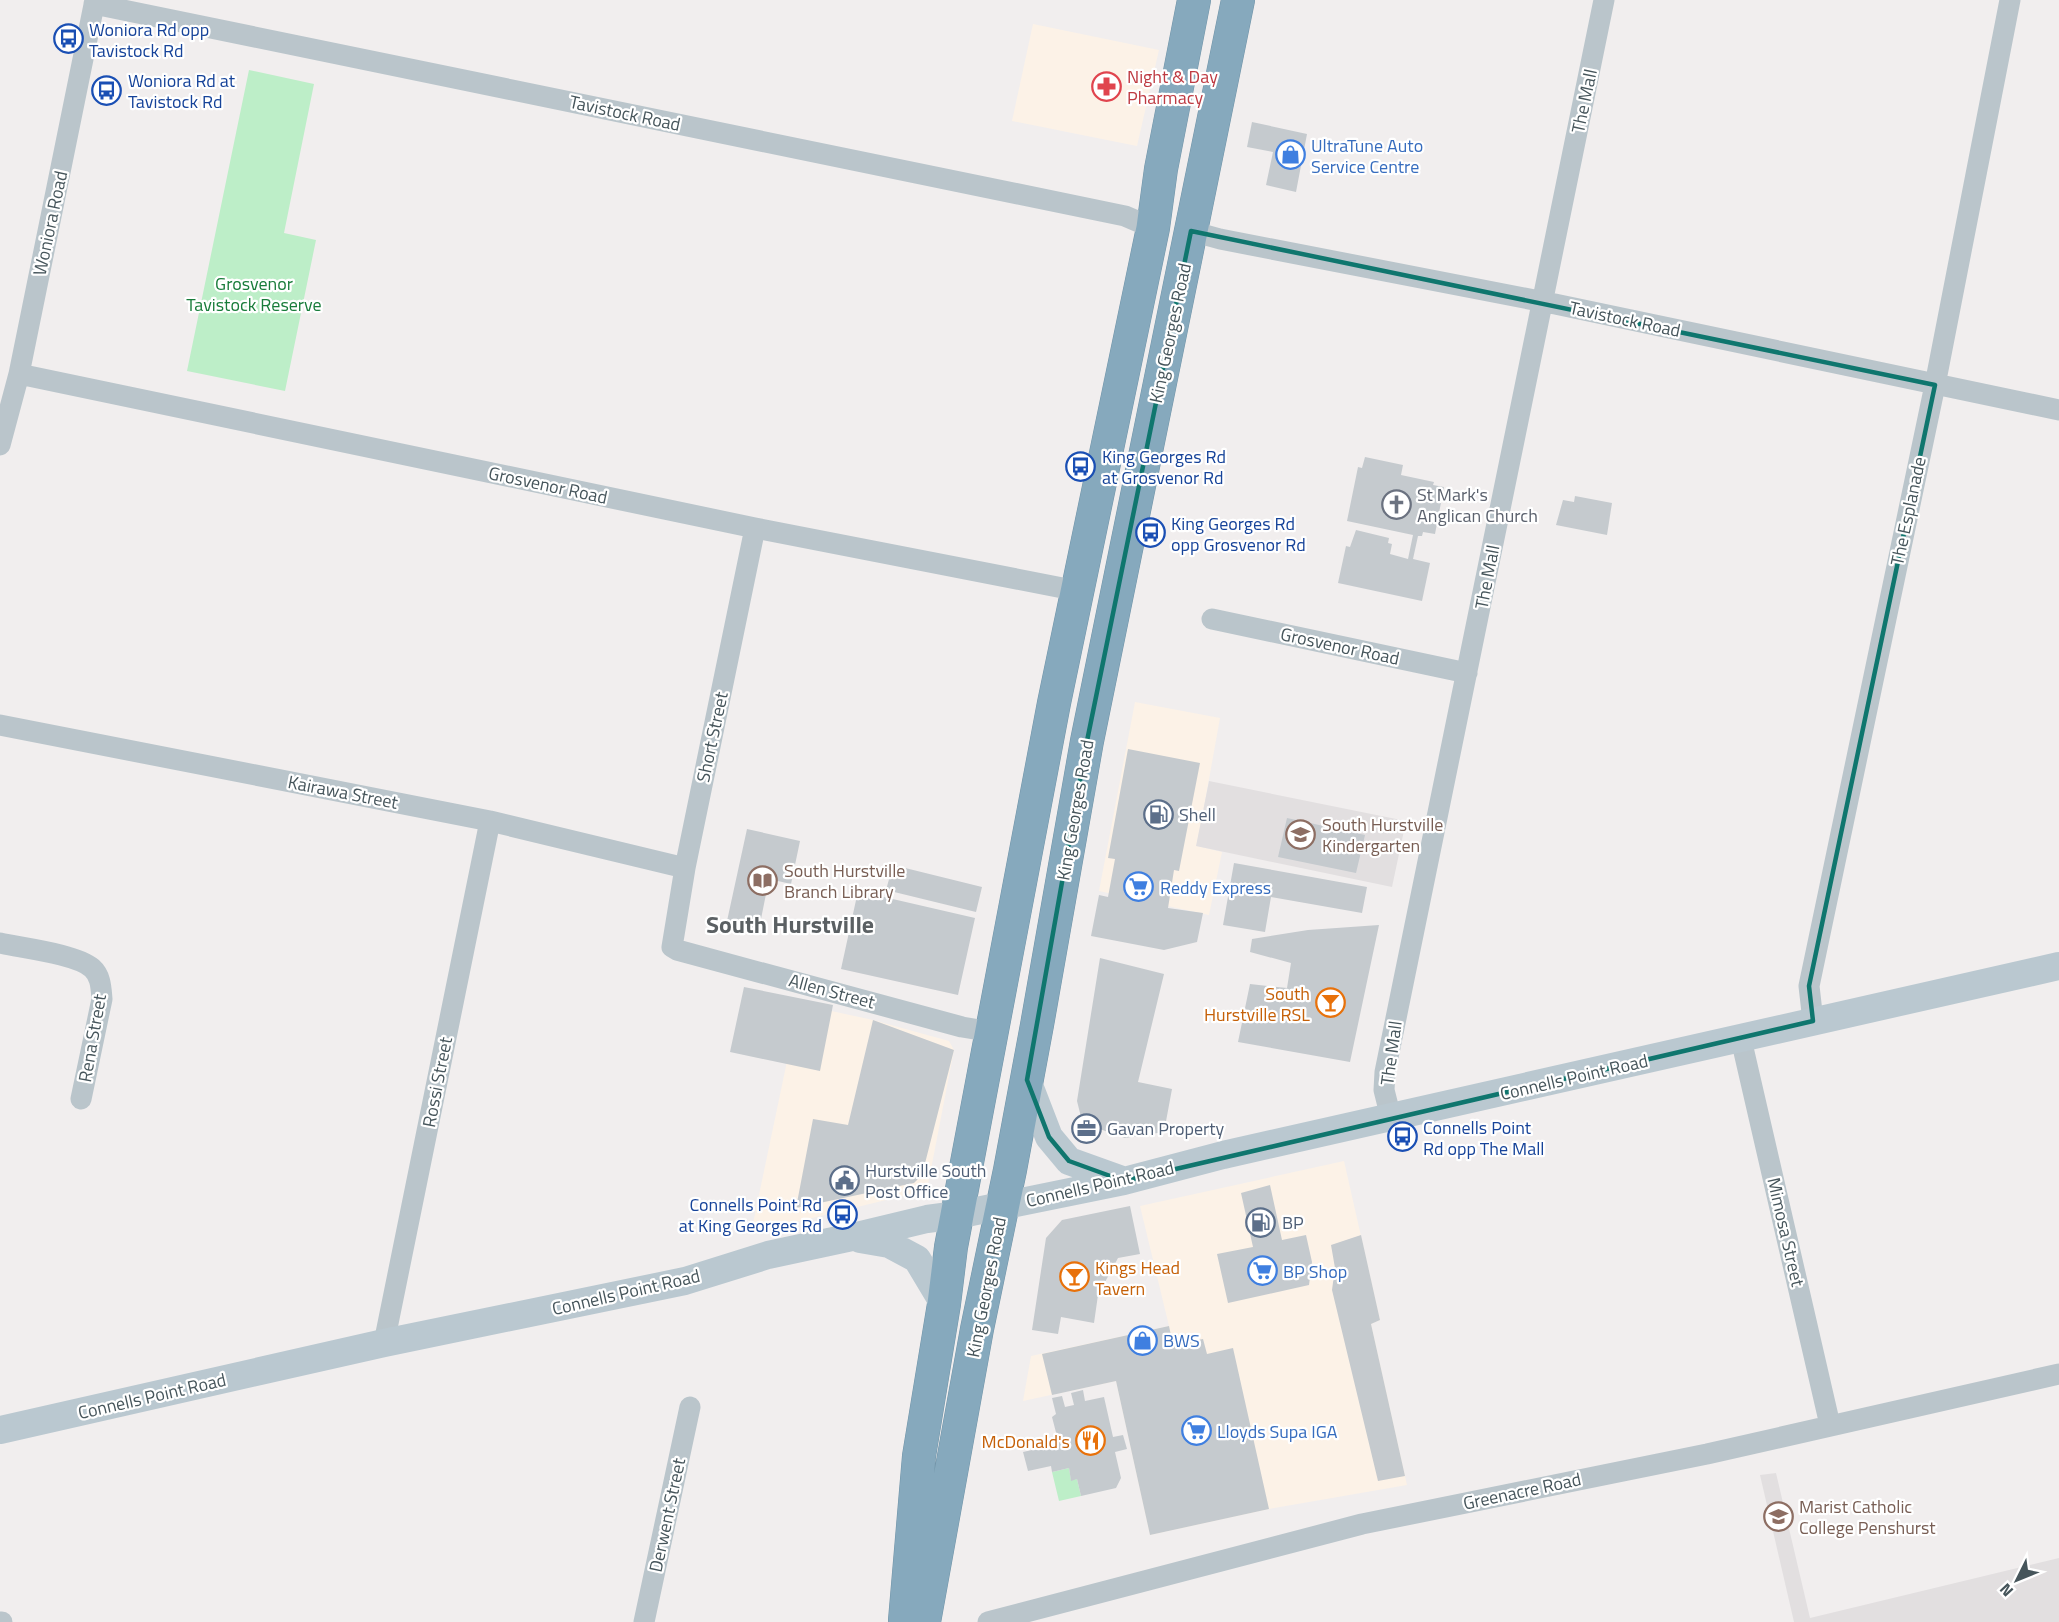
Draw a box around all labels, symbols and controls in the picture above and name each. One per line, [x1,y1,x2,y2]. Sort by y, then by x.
place label: Woniora Rd opp Tavistock Rd [89,16,209,64]
bus stop icon: Woniora Rd opp Tavistock Rd [52,23,84,55]
place label: Night & Day Pharmacy [1127,63,1218,111]
place label: Woniora Rd at Tavistock Rd [128,67,236,115]
street label: The Mall [1564,67,1604,135]
pharmacy icon: Night & Day Pharmacy [1090,70,1122,102]
bus stop icon: Woniora Rd at Tavistock Rd [91,74,123,106]
street label: Tavistock Road [567,88,683,138]
place label: UltraTune Auto Service Centre [1311,132,1423,180]
shop icon: UltraTune Auto Service Centre [1274,139,1306,171]
street label: Woniora Road [26,168,74,278]
street label: King Georges Road [1142,261,1198,405]
park label: Grosvenor Tavistock Reserve [186,270,322,318]
street label: Tavistock Road [1567,294,1683,344]
place label: King Georges Rd at Grosvenor Rd [1102,443,1226,491]
bus stop icon: King Georges Rd at Grosvenor Rd [1065,450,1097,482]
street label: The Esplanade [1883,454,1933,568]
street label: Grosvenor Road [486,459,610,511]
place label: St Mark's Anglican Church [1417,481,1538,529]
church icon: St Mark's Anglican Church [1380,488,1412,520]
place label: King Georges Rd opp Grosvenor Rd [1171,510,1306,558]
bus stop icon: King Georges Rd opp Grosvenor Rd [1134,517,1166,549]
street label: The Mall [1468,543,1506,611]
street label: Grosvenor Road [1278,620,1402,672]
street label: Short Street [689,689,735,785]
street label: King Georges Road [1049,737,1101,883]
street label: Kairawa Street [286,768,401,816]
fuel station icon: Shell [1142,798,1174,830]
place label: Shell [1179,801,1216,828]
place label: South Hurstville Kindergarten [1322,811,1443,859]
school or university icon: South Hurstville Kindergarten [1285,818,1317,850]
place label: South Hurstville Branch Library [784,857,905,905]
library icon: South Hurstville Branch Library [747,864,779,896]
supermarket icon: Reddy Express [1123,871,1155,903]
place label: Reddy Express [1160,874,1271,901]
district label: South Hurstville [706,906,874,942]
street label: Allen Street [786,967,879,1016]
place label: South Hurstville RSL [1204,980,1310,1028]
bar icon: South Hurstville RSL [1315,987,1347,1019]
street label: Rena Street [71,991,113,1084]
street label: The Mall [1373,1019,1409,1087]
street label: Rossi Street [415,1034,459,1129]
street label: Connells Point Road [1497,1047,1651,1107]
office icon: Gavan Property [1070,1112,1102,1144]
place label: Connells Point Rd opp The Mall [1423,1114,1544,1162]
place label: Gavan Property [1107,1115,1225,1142]
bus stop icon: Connells Point Rd opp The Mall [1386,1121,1418,1153]
street label: Connells Point Road [1023,1154,1177,1214]
place label: Hurstville South Post Office [865,1157,986,1205]
public building icon: Hurstville South Post Office [828,1164,860,1196]
street label: Mimosa Street [1760,1175,1812,1290]
place label: Connells Point Rd at King Georges Rd [679,1191,822,1239]
bus stop icon: Connells Point Rd at King Georges Rd [827,1198,859,1230]
fuel station icon: BP [1245,1206,1277,1238]
place label: BP [1282,1209,1304,1236]
street label: King Georges Road [959,1214,1013,1360]
place label: Kings Head Tavern [1095,1254,1180,1302]
supermarket icon: BP Shop [1246,1255,1278,1287]
place label: BP Shop [1283,1258,1347,1285]
bar icon: Kings Head Tavern [1058,1261,1090,1293]
street label: Connells Point Road [549,1262,703,1322]
shop icon: BWS [1126,1324,1158,1356]
place label: BWS [1163,1327,1200,1354]
street label: Connells Point Road [75,1366,229,1426]
supermarket icon: Lloyds Supa IGA [1180,1415,1212,1447]
place label: Lloyds Supa IGA [1217,1418,1338,1445]
restaurant icon: McDonald's [1075,1425,1107,1457]
place label: McDonald's [982,1428,1070,1455]
street label: Derwent Street [642,1455,692,1575]
street label: Greenacre Road [1461,1465,1583,1517]
place label: Marist Catholic College Penshurst [1799,1493,1936,1541]
school or university icon: Marist Catholic College Penshurst [1762,1500,1794,1532]
north arrow [1987,1550,2047,1610]
text: N [1993,1578,2019,1602]

